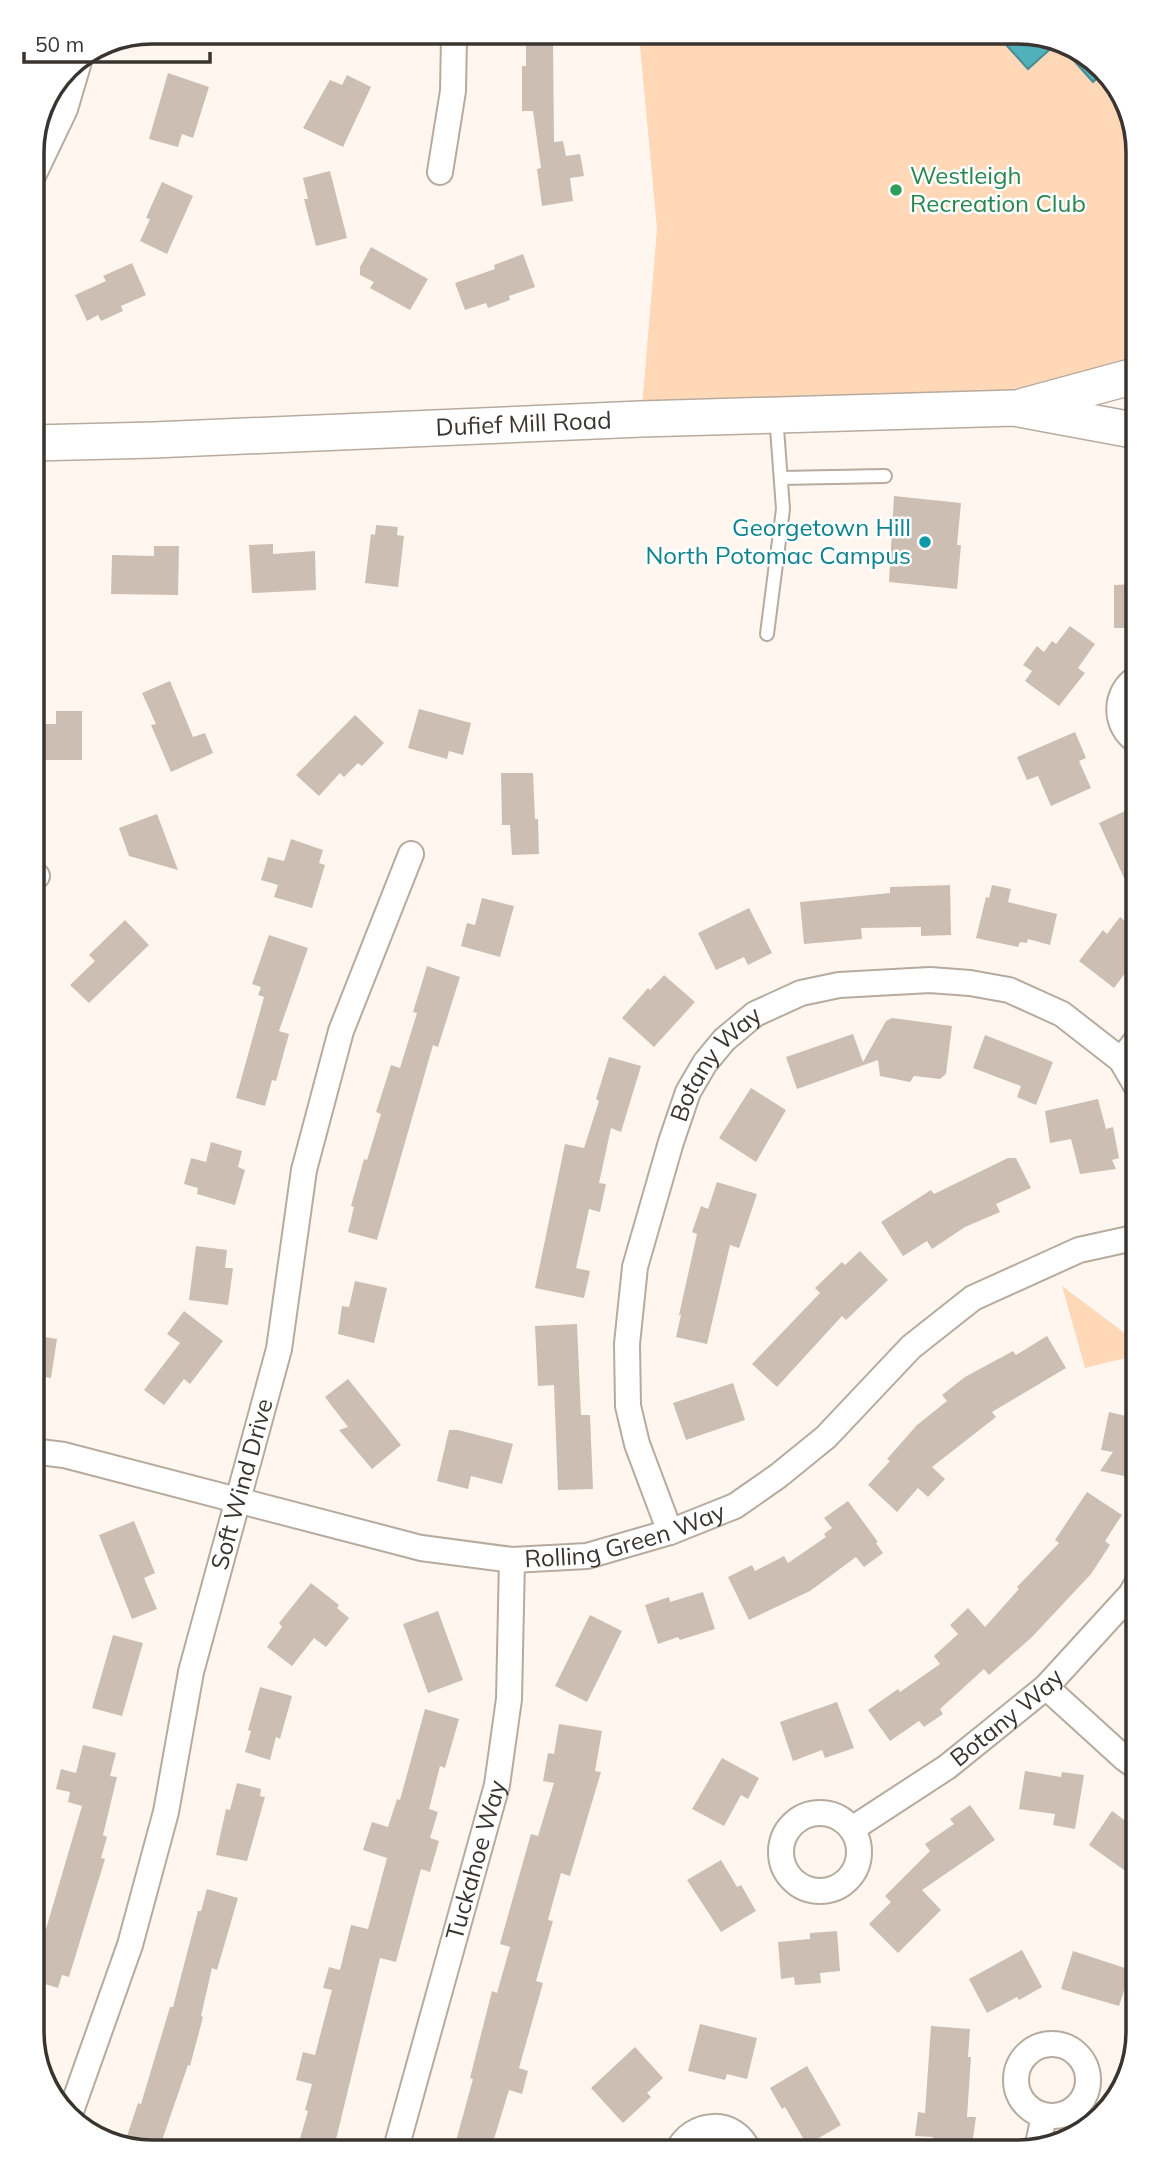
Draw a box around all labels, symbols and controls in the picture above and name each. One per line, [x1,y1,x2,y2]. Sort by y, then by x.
scale bar [24,21,210,65]
text: 50 m [35,31,84,57]
place label: Westleigh Recreation Club [910,160,1086,218]
marker: Westleigh Recreation Club [888,182,904,198]
street label: Dufief Mill Road [435,404,612,442]
place label: Georgetown Hill North Potomac Campus [645,512,911,570]
marker: Georgetown Hill North Potomac Campus [917,534,933,550]
street label: Botany Way [663,999,767,1125]
street label: Soft Wind Drive [204,1395,279,1573]
street label: Rolling Green Way [524,1496,729,1573]
street label: Botany Way [944,1662,1070,1773]
street label: Tuckahoe Way [439,1776,512,1943]

